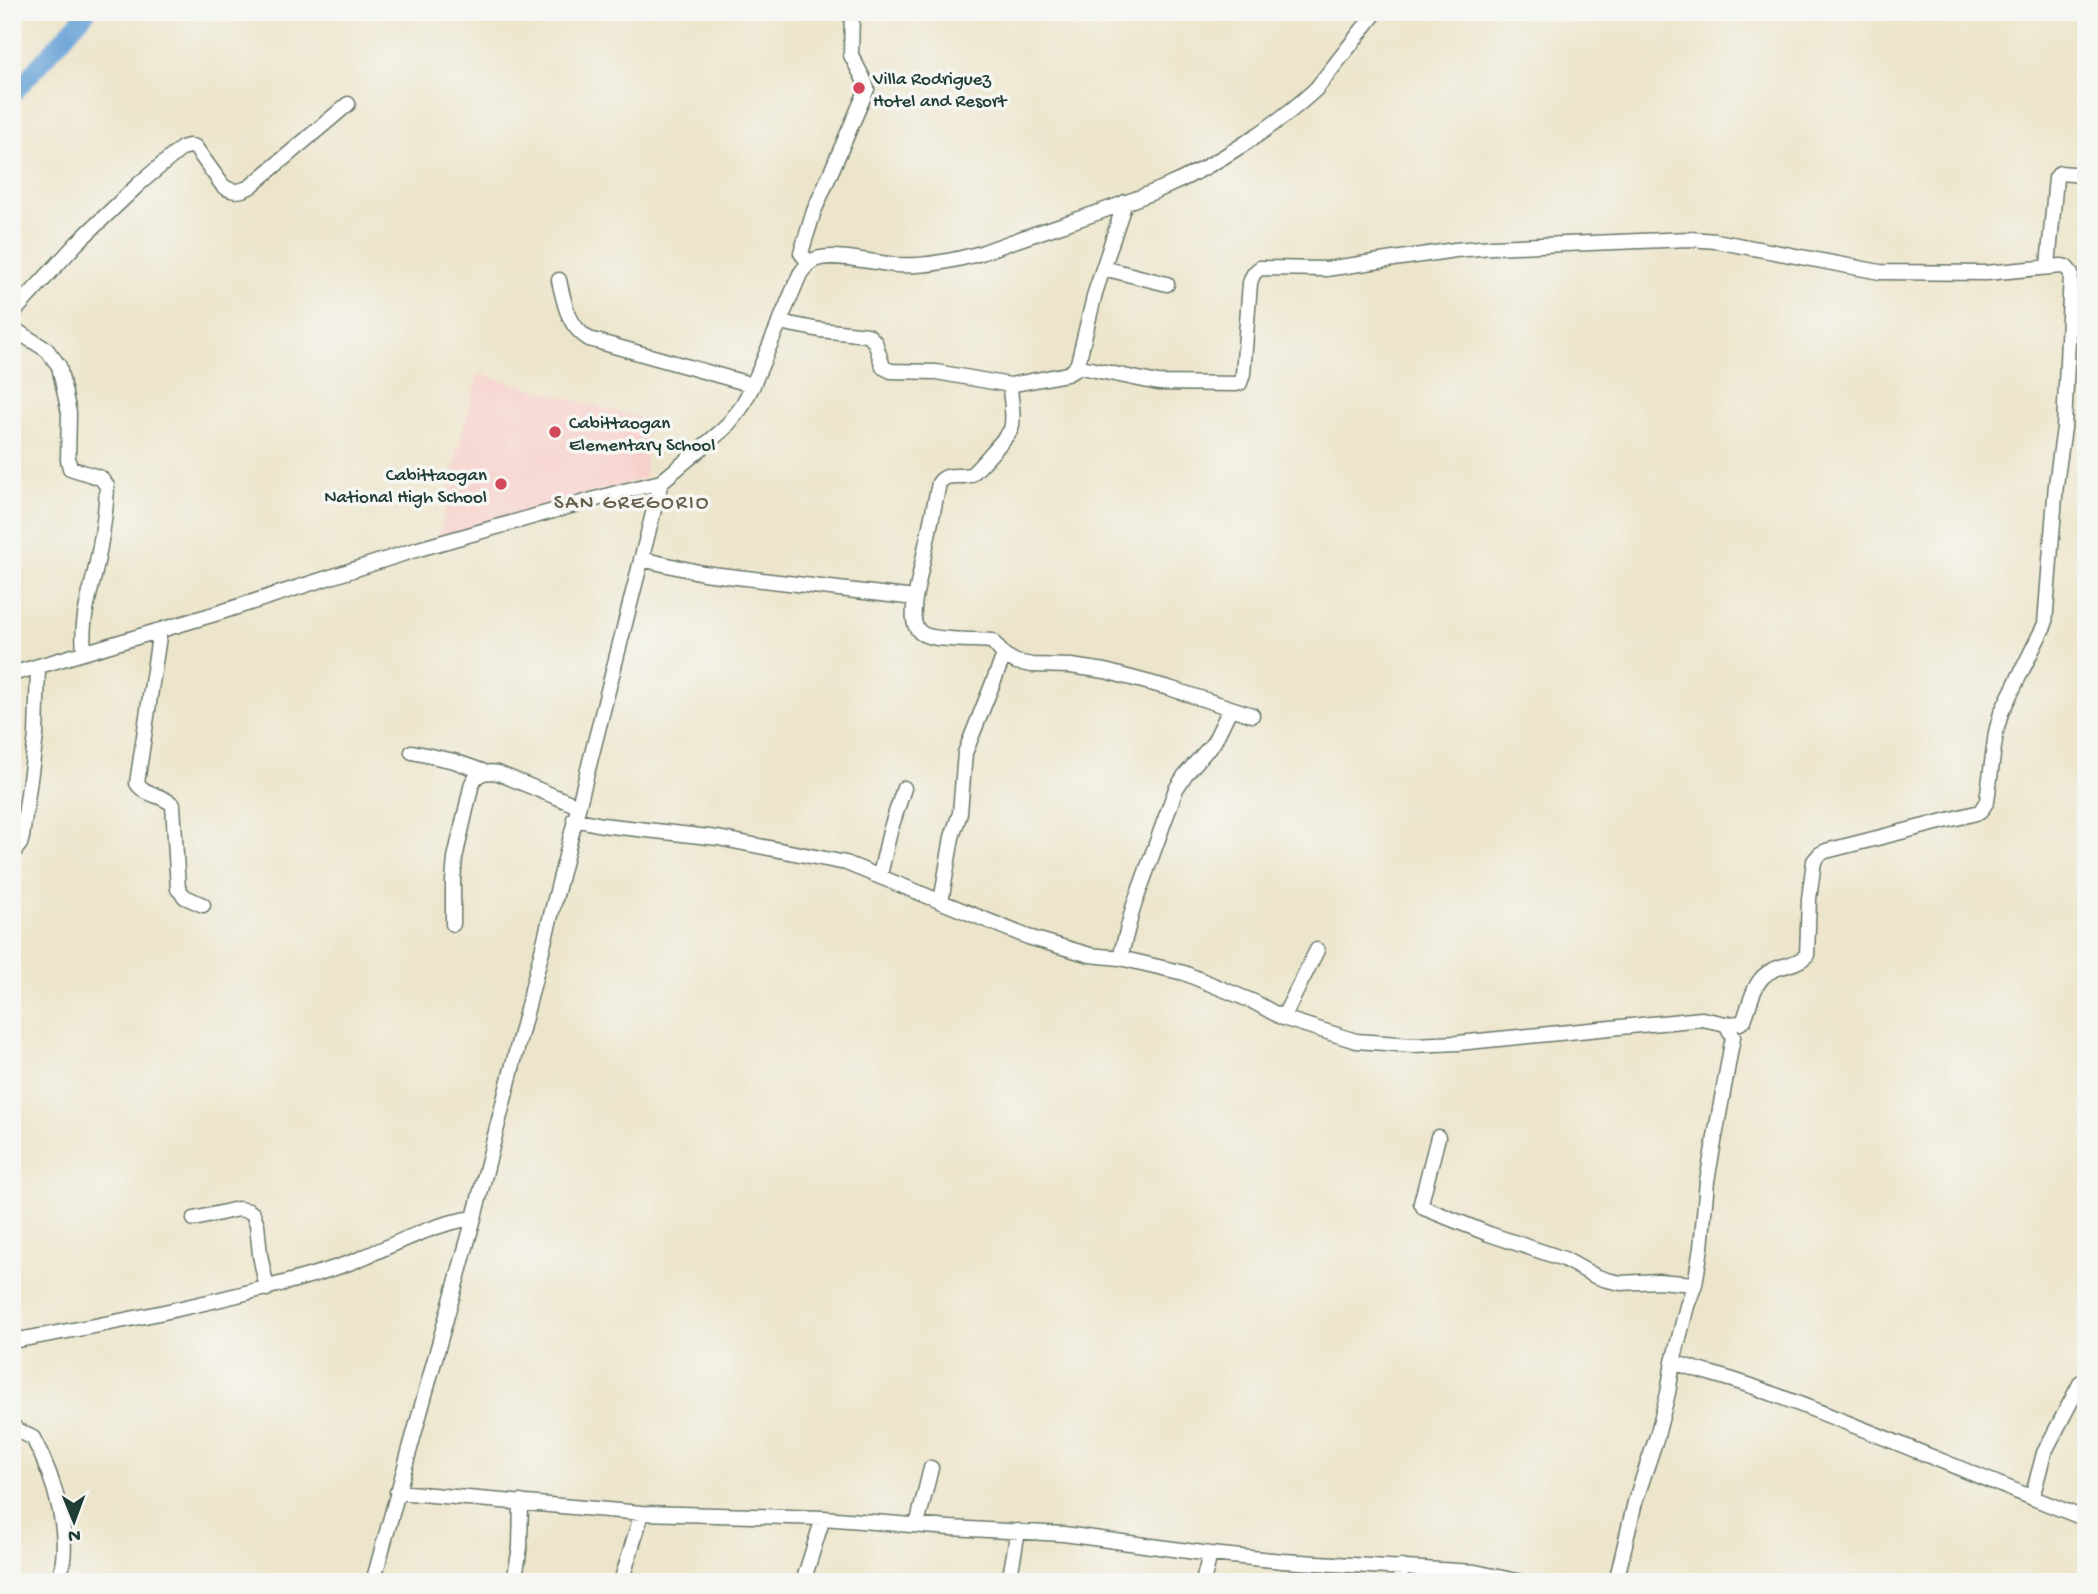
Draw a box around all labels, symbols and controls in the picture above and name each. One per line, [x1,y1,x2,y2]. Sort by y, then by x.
place label: Villa Rodriguez Hotel and Resort [872,69,1009,114]
marker: Villa Rodriguez Hotel and Resort [851,80,867,96]
place label: Cabittaogan Elementary School [569,413,715,458]
marker: Cabittaogan Elementary School [547,424,563,440]
place label: Cabittaogan National High School [324,465,487,510]
marker: Cabittaogan National High School [493,476,509,492]
district label: SAN GREGORIO [554,492,710,517]
north arrow [38,1486,108,1556]
text: N [68,1523,81,1546]

